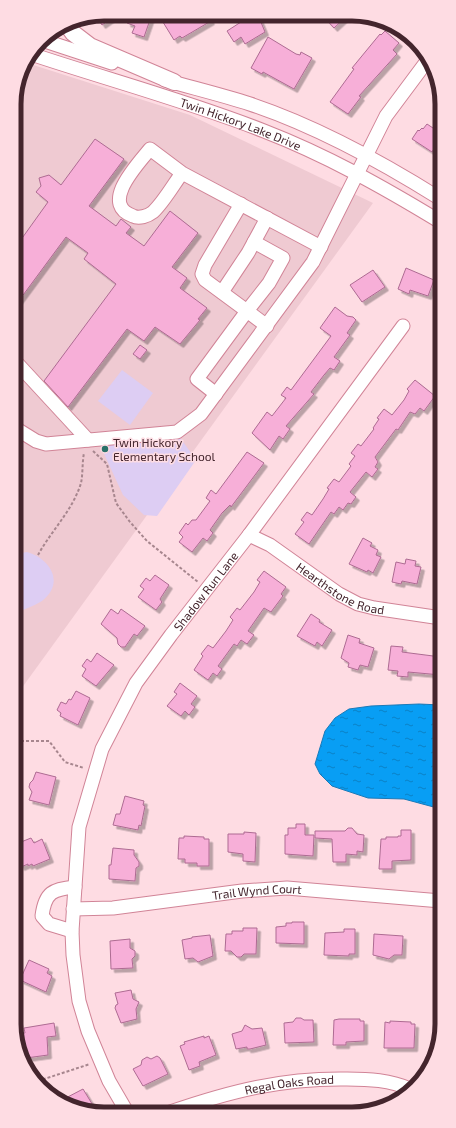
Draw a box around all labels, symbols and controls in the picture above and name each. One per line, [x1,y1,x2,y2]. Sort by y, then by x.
street label: Twin Hickory Lake Drive [178,95,304,153]
place label: Twin Hickory Elementary School [113,435,216,463]
marker: Twin Hickory Elementary School [100,444,110,454]
street label: Shadow Run Lane [170,549,241,633]
street label: Hearthstone Road [294,559,385,616]
street label: Trail Wynd Court [211,881,303,902]
street label: Regal Oaks Road [243,1072,334,1097]

